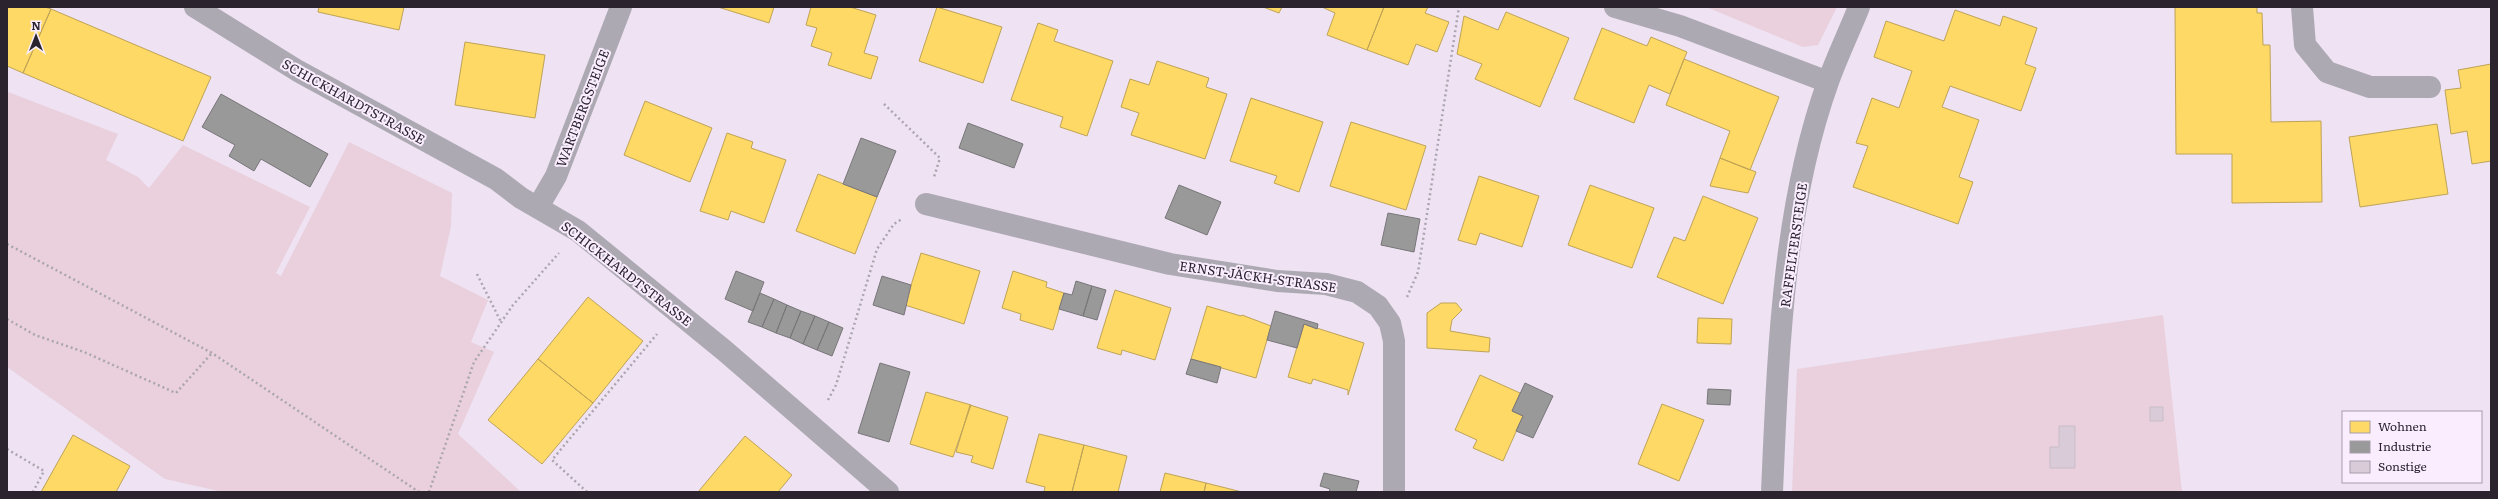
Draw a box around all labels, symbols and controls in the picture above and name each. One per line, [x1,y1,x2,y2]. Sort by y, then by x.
north arrow [16,16,56,56]
text: N [31,17,41,33]
street label: WARTBERGSTEIGE [551,46,613,170]
street label: SCHICKHARDTSTRASSE [279,54,429,148]
street label: RAFFELTERSTEIGE [1775,181,1811,309]
street label: SCHICKHARDTSTRASSE [558,216,696,330]
street label: ERNST-JÄCKH-STRASSE [1178,256,1338,296]
legend [2342,411,2482,483]
text: Wohnen [2378,417,2427,435]
text: Industrie [2378,437,2431,455]
text: Sonstige [2378,457,2427,475]

